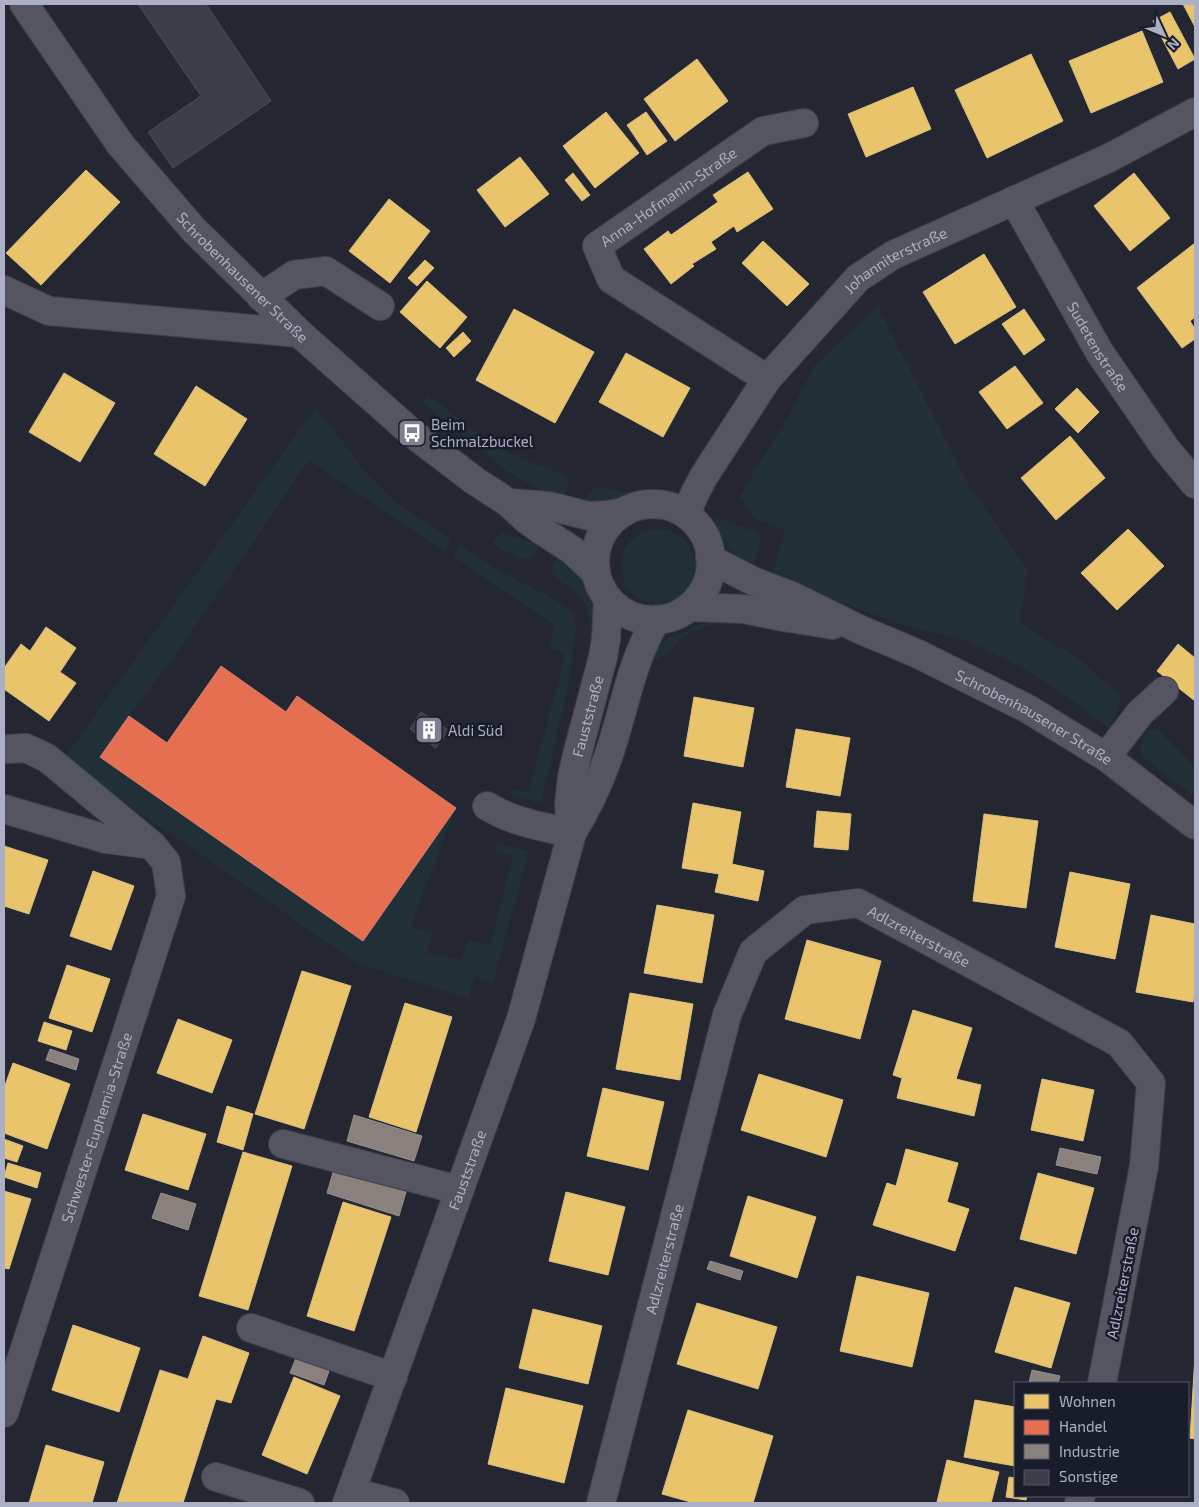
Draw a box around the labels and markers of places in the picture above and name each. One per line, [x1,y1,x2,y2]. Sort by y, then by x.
place label: Beim Schmalzbuckel [431,415,534,450]
bus stop icon: Beim Schmalzbuckel [397,418,427,448]
building icon: Aldi Süd [414,715,444,745]
place label: Aldi Süd [448,721,503,739]

